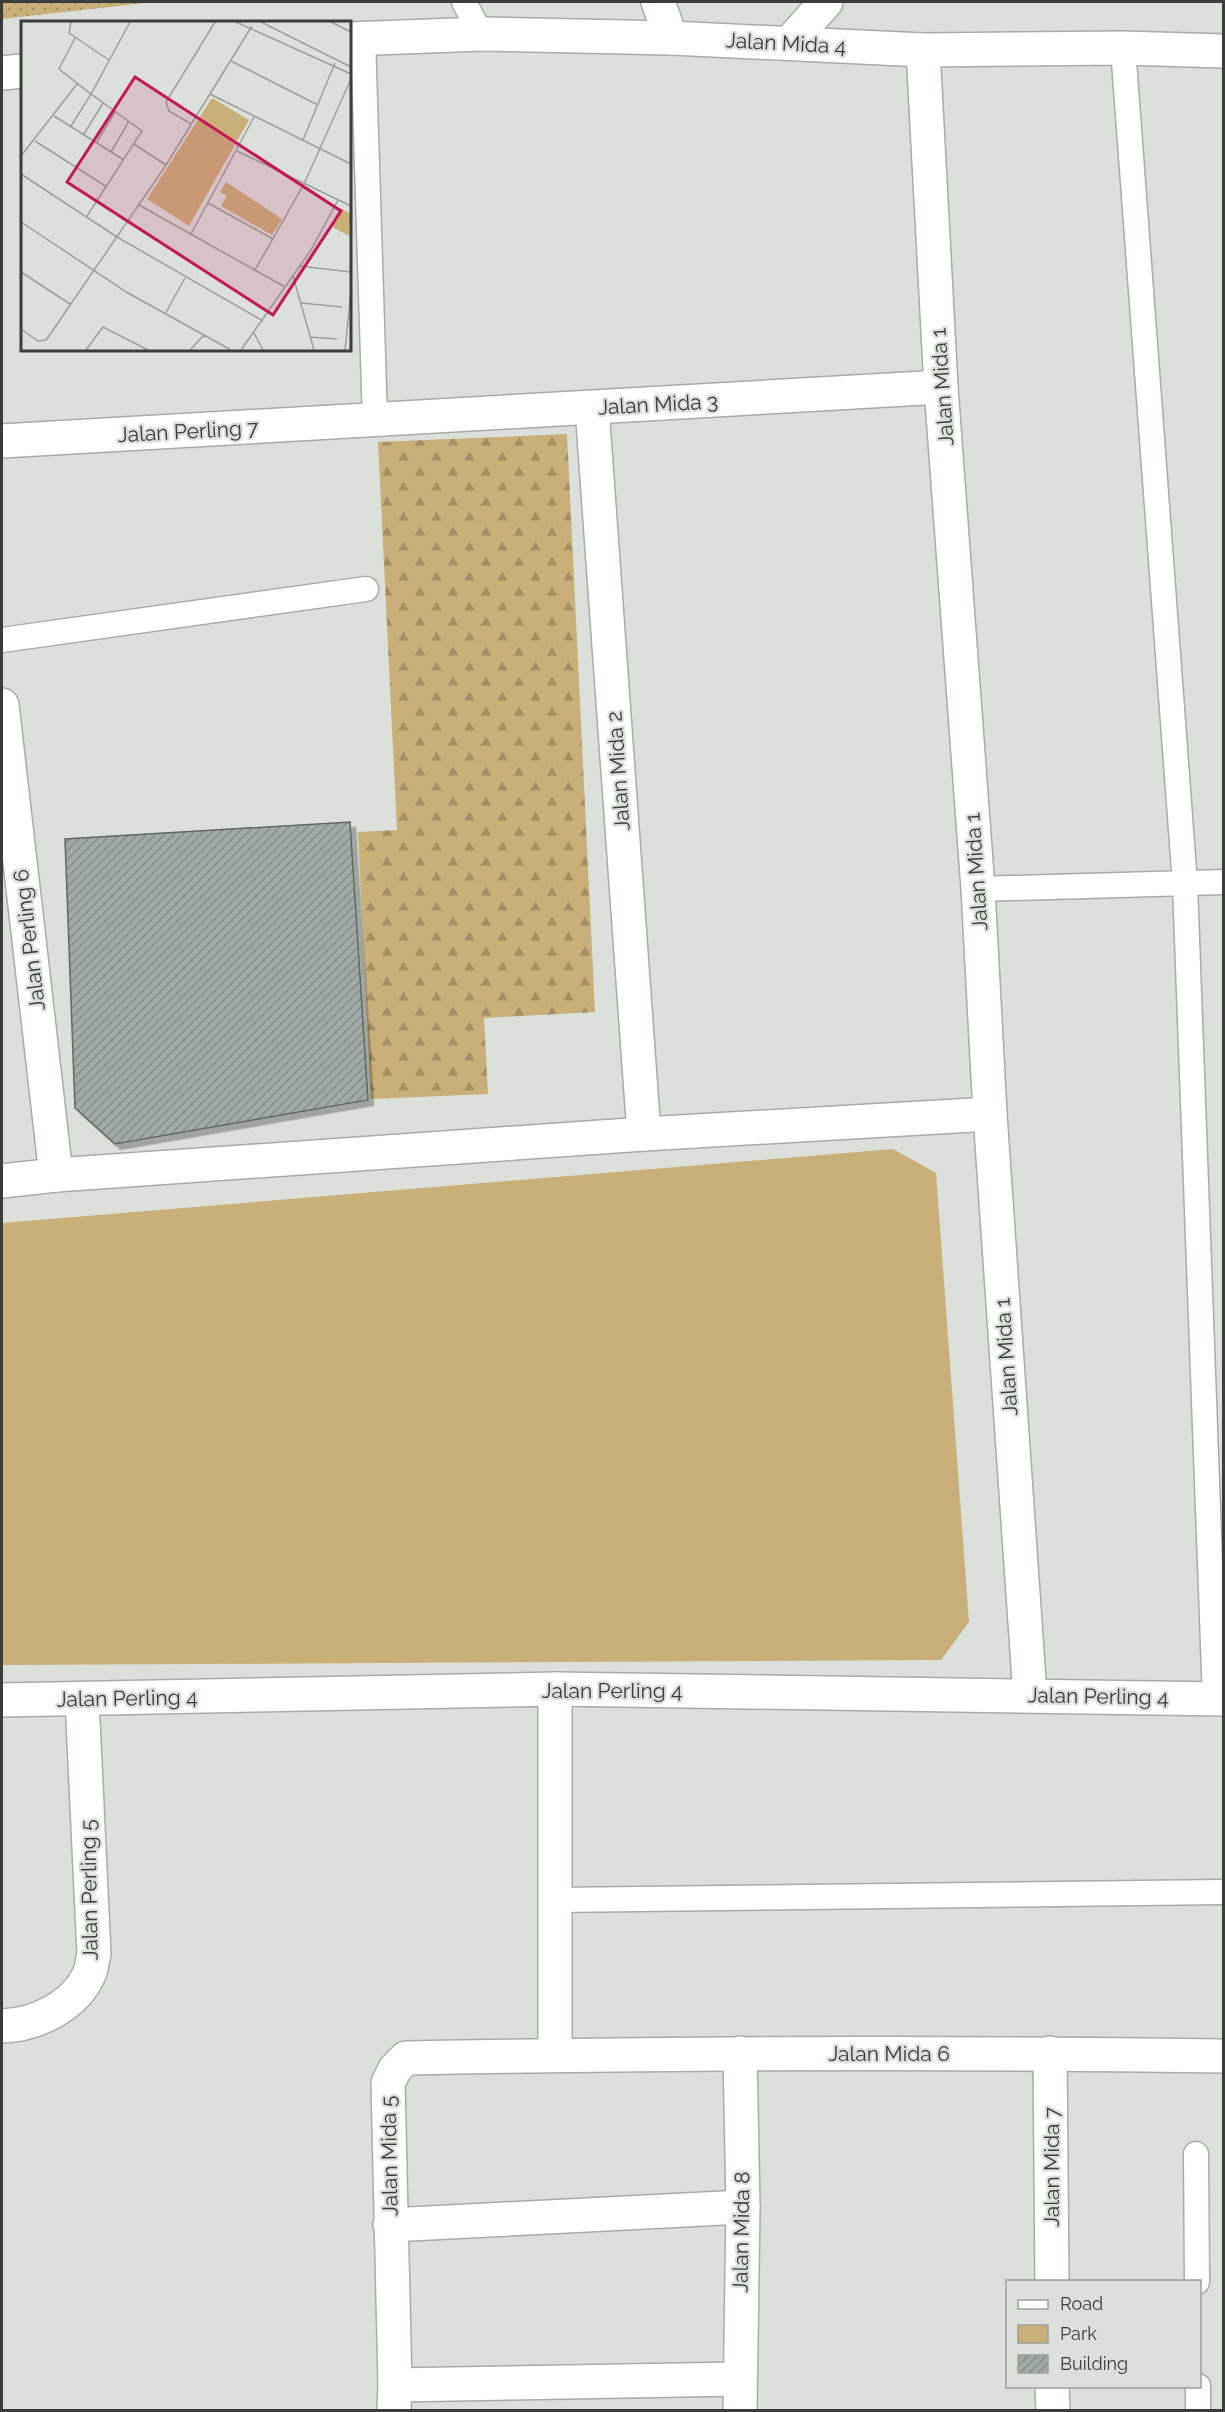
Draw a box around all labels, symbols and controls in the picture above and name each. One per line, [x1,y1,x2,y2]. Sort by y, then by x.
inset map [21,21,351,351]
street label: Jalan Mida 4 [725,27,847,59]
street label: Jalan Mida 1 [925,327,959,447]
street label: Jalan Mida 3 [597,388,719,420]
street label: Jalan Perling 7 [117,415,260,447]
street label: Jalan Mida 2 [601,710,635,832]
street label: Jalan Mida 1 [959,812,993,932]
street label: Jalan Perling 6 [8,868,50,1012]
street label: Jalan Mida 1 [989,1297,1023,1417]
street label: Jalan Perling 4 [541,1678,683,1703]
street label: Jalan Perling 4 [1027,1682,1169,1710]
street label: Jalan Perling 4 [56,1684,198,1712]
street label: Jalan Perling 5 [75,1819,103,1961]
street label: Jalan Mida 6 [828,2041,950,2066]
street label: Jalan Mida 5 [375,2096,403,2216]
street label: Jalan Mida 7 [1039,2106,1064,2227]
street label: Jalan Mida 8 [727,2171,755,2293]
legend [1006,2280,1201,2388]
text: Road [1060,2293,1103,2314]
text: Park [1060,2323,1097,2344]
text: Building [1060,2353,1128,2374]

